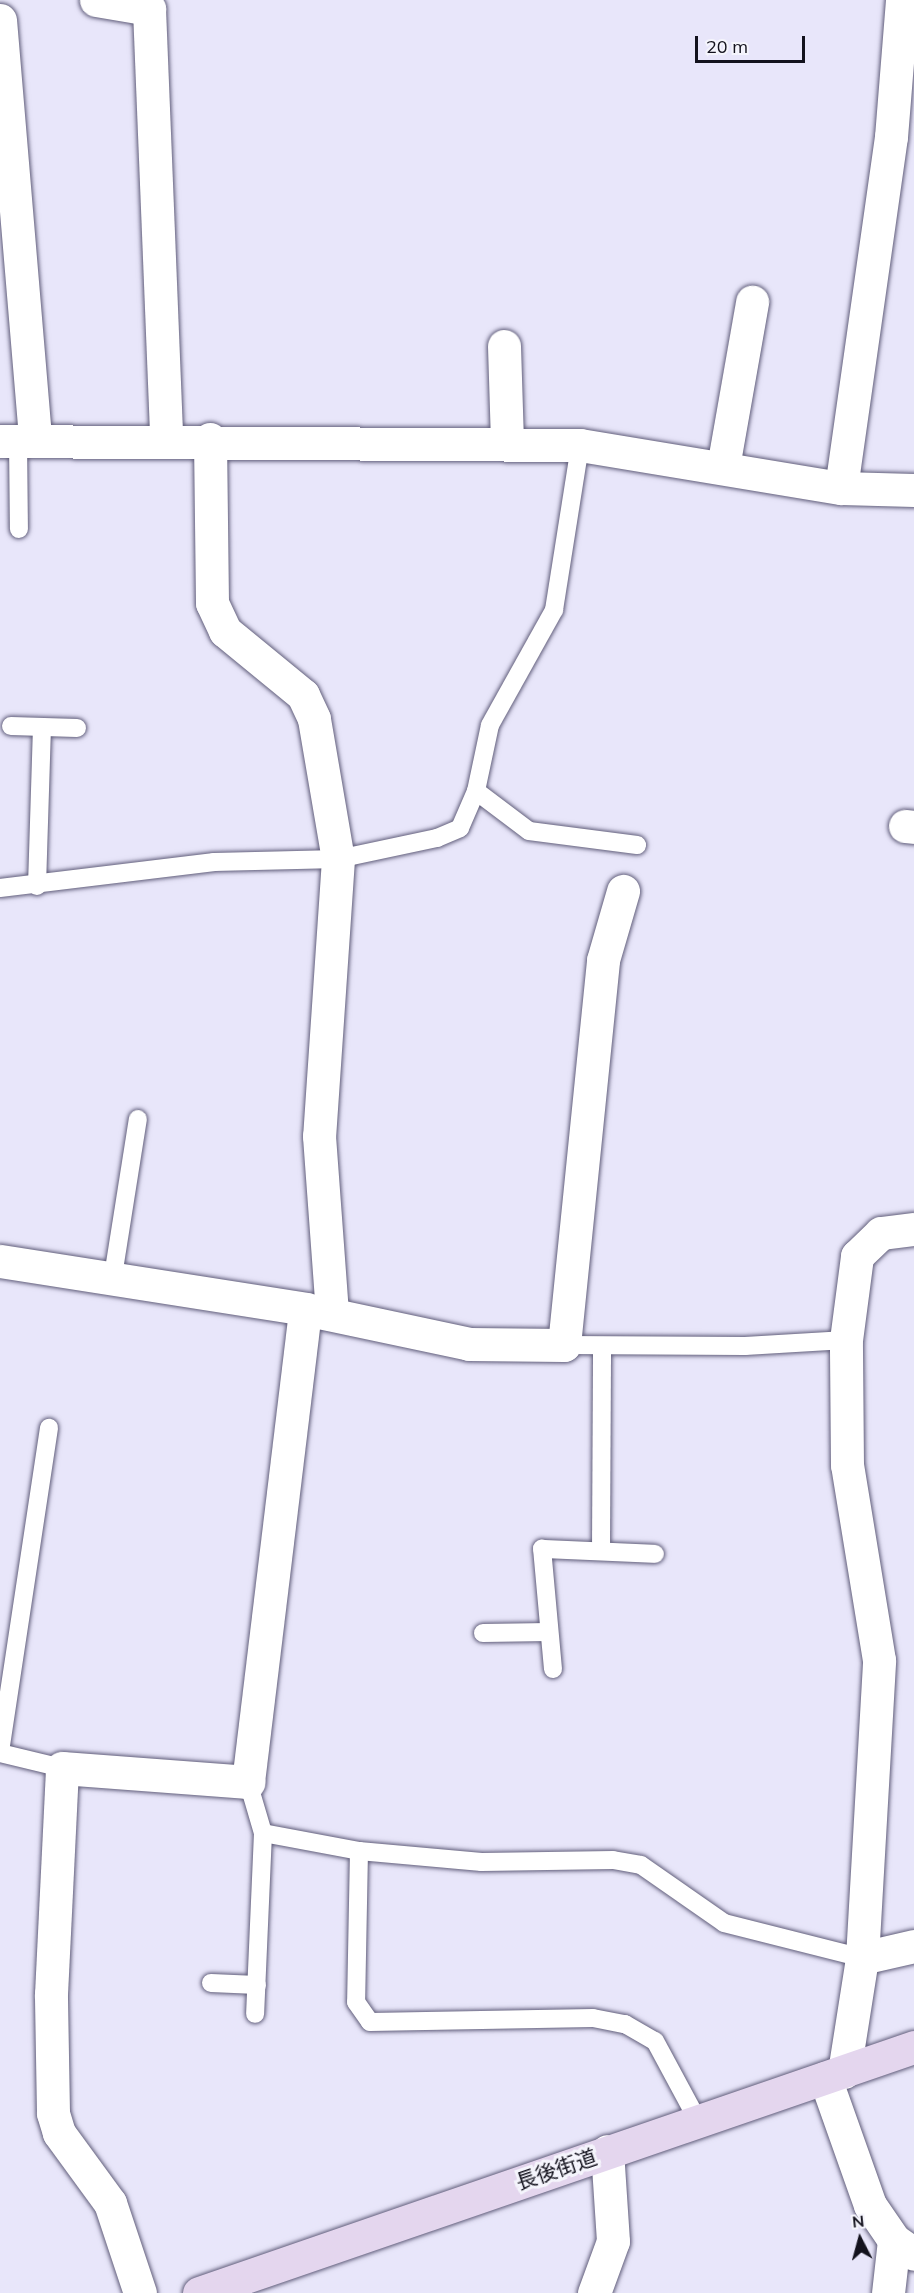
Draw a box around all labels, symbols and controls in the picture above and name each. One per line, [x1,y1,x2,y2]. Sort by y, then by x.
scale bar [698,24,808,62]
text: 20 m [706,35,748,58]
street label: 長後街道 [512,2143,600,2195]
north arrow [830,2209,890,2269]
text: N [851,2211,865,2232]

